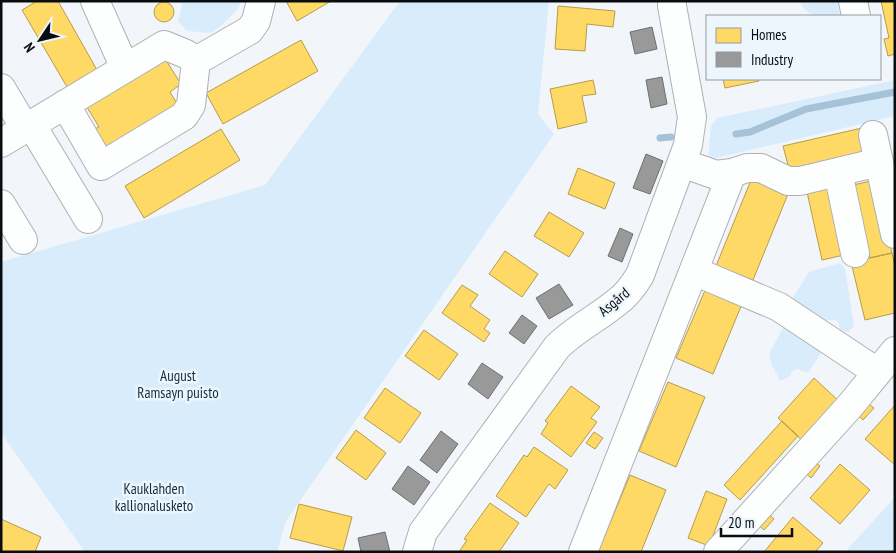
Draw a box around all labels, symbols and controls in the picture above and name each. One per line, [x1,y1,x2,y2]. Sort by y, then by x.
north arrow [15,15,65,65]
legend [706,15,881,80]
text: Homes [751,25,787,44]
text: N [20,39,39,56]
text: Industry [751,50,793,69]
street label: Asgård [594,283,633,320]
park label: August Ramsayn puisto [137,366,219,402]
park label: Kauklahden kallionalusketo [115,479,193,515]
scale bar [721,506,792,538]
text: 20 m [728,513,754,532]

